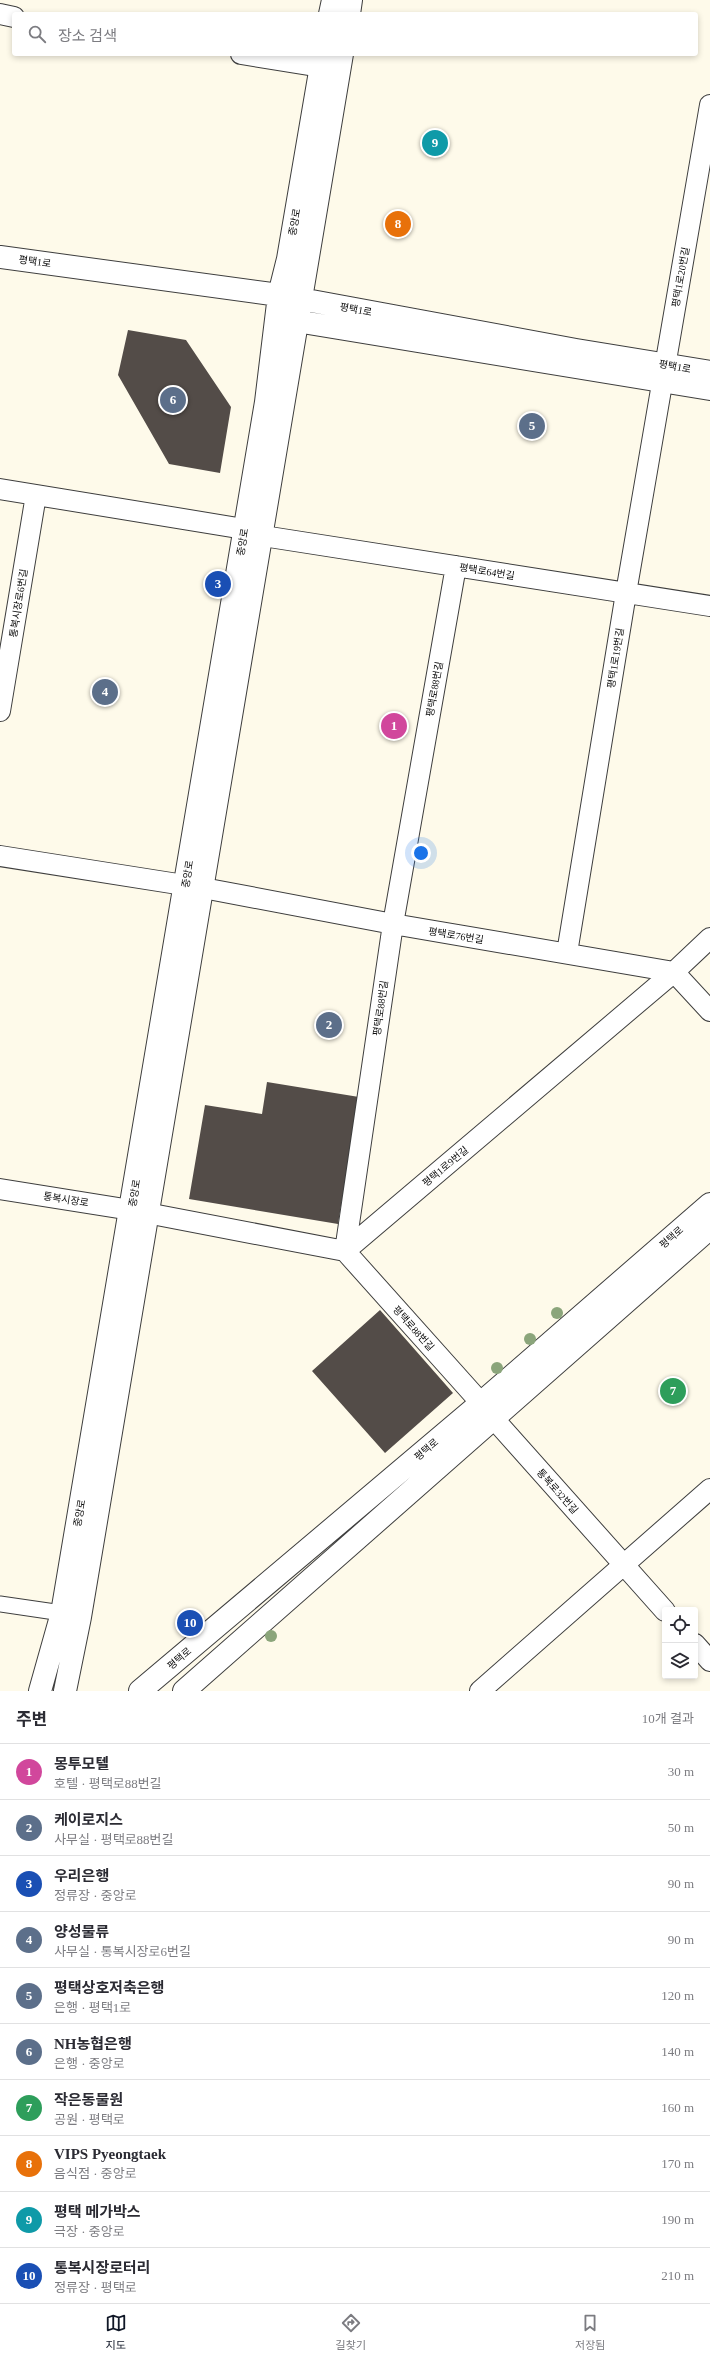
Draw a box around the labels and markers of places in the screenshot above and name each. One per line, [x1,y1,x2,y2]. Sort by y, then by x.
pin: 9 [422,128,448,158]
pin: 8 [385,209,411,239]
pin: 6 [160,385,186,415]
pin: 5 [519,411,545,441]
pin: 3 [205,569,231,599]
pin: 4 [92,677,118,707]
pin: 1 [381,711,407,741]
pin: 2 [316,1010,342,1040]
pin: 7 [660,1376,686,1406]
pin: 10 [177,1608,203,1638]

